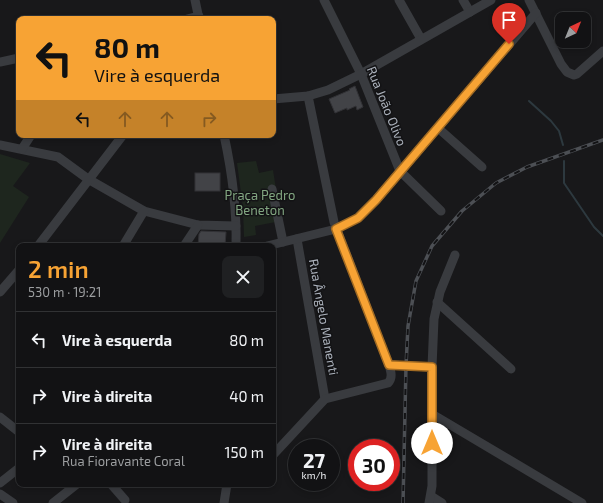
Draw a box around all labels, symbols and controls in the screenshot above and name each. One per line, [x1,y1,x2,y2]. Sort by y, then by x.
pin [492,3,526,44]
icon: arrive [498,9,520,31]
north arrow [555,12,591,48]
map controls [555,12,591,48]
text: 80 m [94,30,160,64]
icon: left [28,32,80,84]
text: Vire à esquerda [94,64,220,86]
street label: Rua João Olivo [364,64,410,148]
icon: left [72,108,94,130]
icon: ahead [114,108,136,130]
icon: ahead [156,108,178,130]
icon: right [198,108,220,130]
park label: Praça Pedro Beneton [225,187,295,218]
text: 2 min [28,254,89,283]
button: close [222,256,264,298]
street label: Rua Ângelo Manenti [306,258,342,376]
text: 530 m · 19:21 [28,284,101,300]
icon: left [28,329,50,351]
text: Vire à esquerda [62,331,172,349]
text: 80 m [229,331,264,349]
icon: right [28,385,50,407]
text: Vire à direita [62,387,152,405]
text: 40 m [229,387,264,405]
position arrow [411,422,453,464]
text: Vire à direita [62,435,152,453]
speed limit sign: 30 [348,439,400,491]
icon: right [28,441,50,463]
text: 150 m [224,443,264,461]
text: 27 [303,448,325,472]
text: Rua Fioravante Coral [62,453,185,469]
text: km/h [302,469,326,481]

